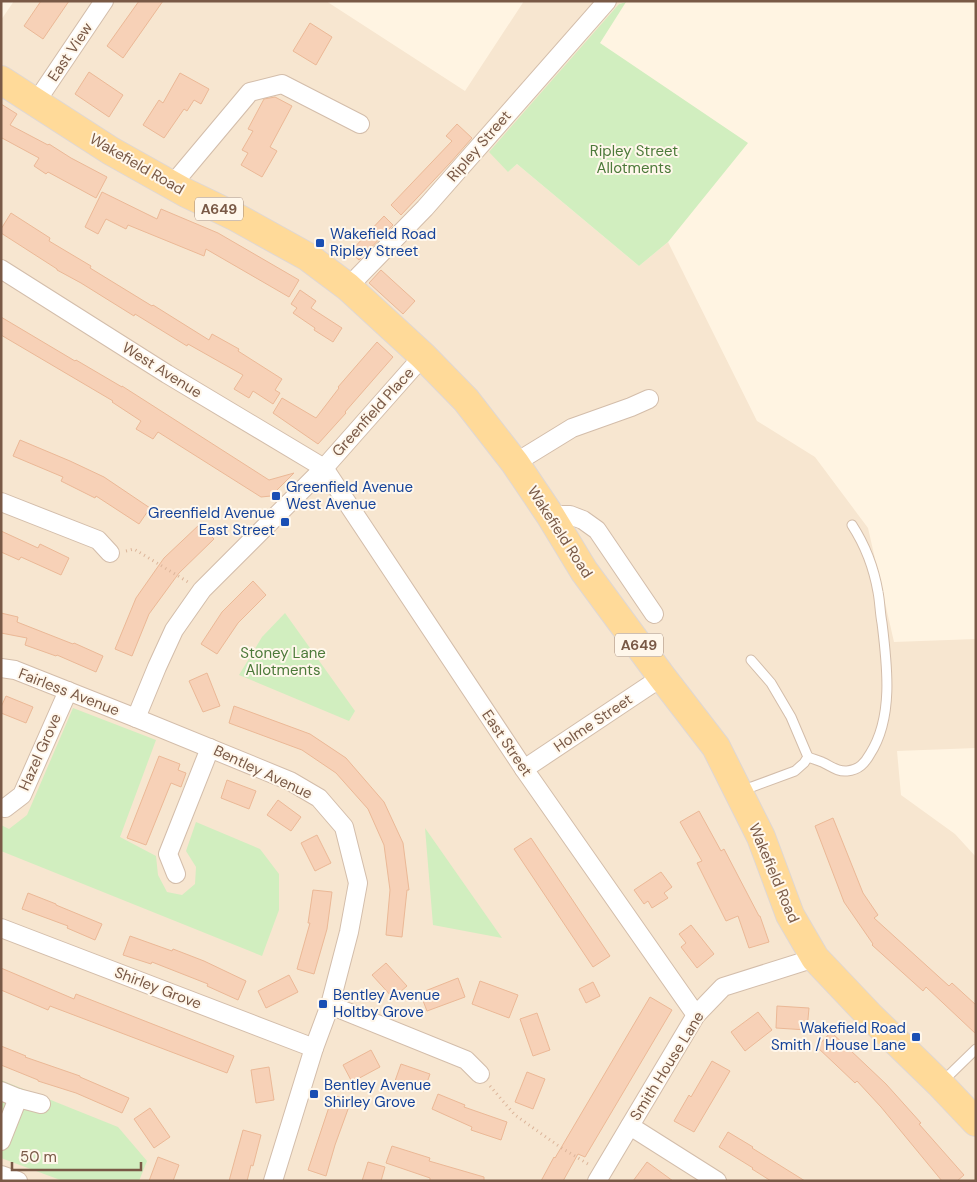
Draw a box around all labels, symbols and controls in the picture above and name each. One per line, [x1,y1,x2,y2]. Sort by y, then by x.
street label: East View [43,18,97,85]
street label: Ripley Street [442,106,516,186]
street label: Wakefield Road [86,129,188,199]
park label: Ripley Street Allotments [590,141,678,178]
road number: A649 [195,198,243,220]
place label: Wakefield Road Ripley Street [330,224,436,261]
marker: Wakefield Road Ripley Street [314,237,326,249]
street label: West Avenue [118,338,206,402]
street label: Greenfield Place [328,363,418,461]
place label: Greenfield Avenue West Avenue [286,477,413,514]
street label: Wakefield Road [523,482,597,582]
marker: Greenfield Avenue West Avenue [270,490,282,502]
place label: Greenfield Avenue East Street [148,503,275,540]
marker: Greenfield Avenue East Street [279,516,291,528]
road number: A649 [615,634,663,656]
park label: Stoney Lane Allotments [240,643,326,680]
street label: Fairless Avenue [16,664,122,720]
street label: Holme Street [550,689,636,757]
street label: East Street [477,706,537,780]
street label: Hazel Grove [14,710,66,794]
street label: Bentley Avenue [210,740,316,804]
street label: Wakefield Road [744,820,804,926]
street label: Shirley Grove [112,962,204,1014]
place label: Bentley Avenue Holtby Grove [333,985,440,1022]
marker: Bentley Avenue Holtby Grove [317,998,329,1010]
street label: Smith House Lane [625,1008,709,1124]
place label: Wakefield Road Smith / House Lane [771,1018,906,1055]
marker: Wakefield Road Smith / House Lane [910,1031,922,1043]
place label: Bentley Avenue Shirley Grove [324,1075,431,1112]
marker: Bentley Avenue Shirley Grove [308,1088,320,1100]
scale bar [12,1140,141,1172]
text: 50 m [20,1147,57,1167]

